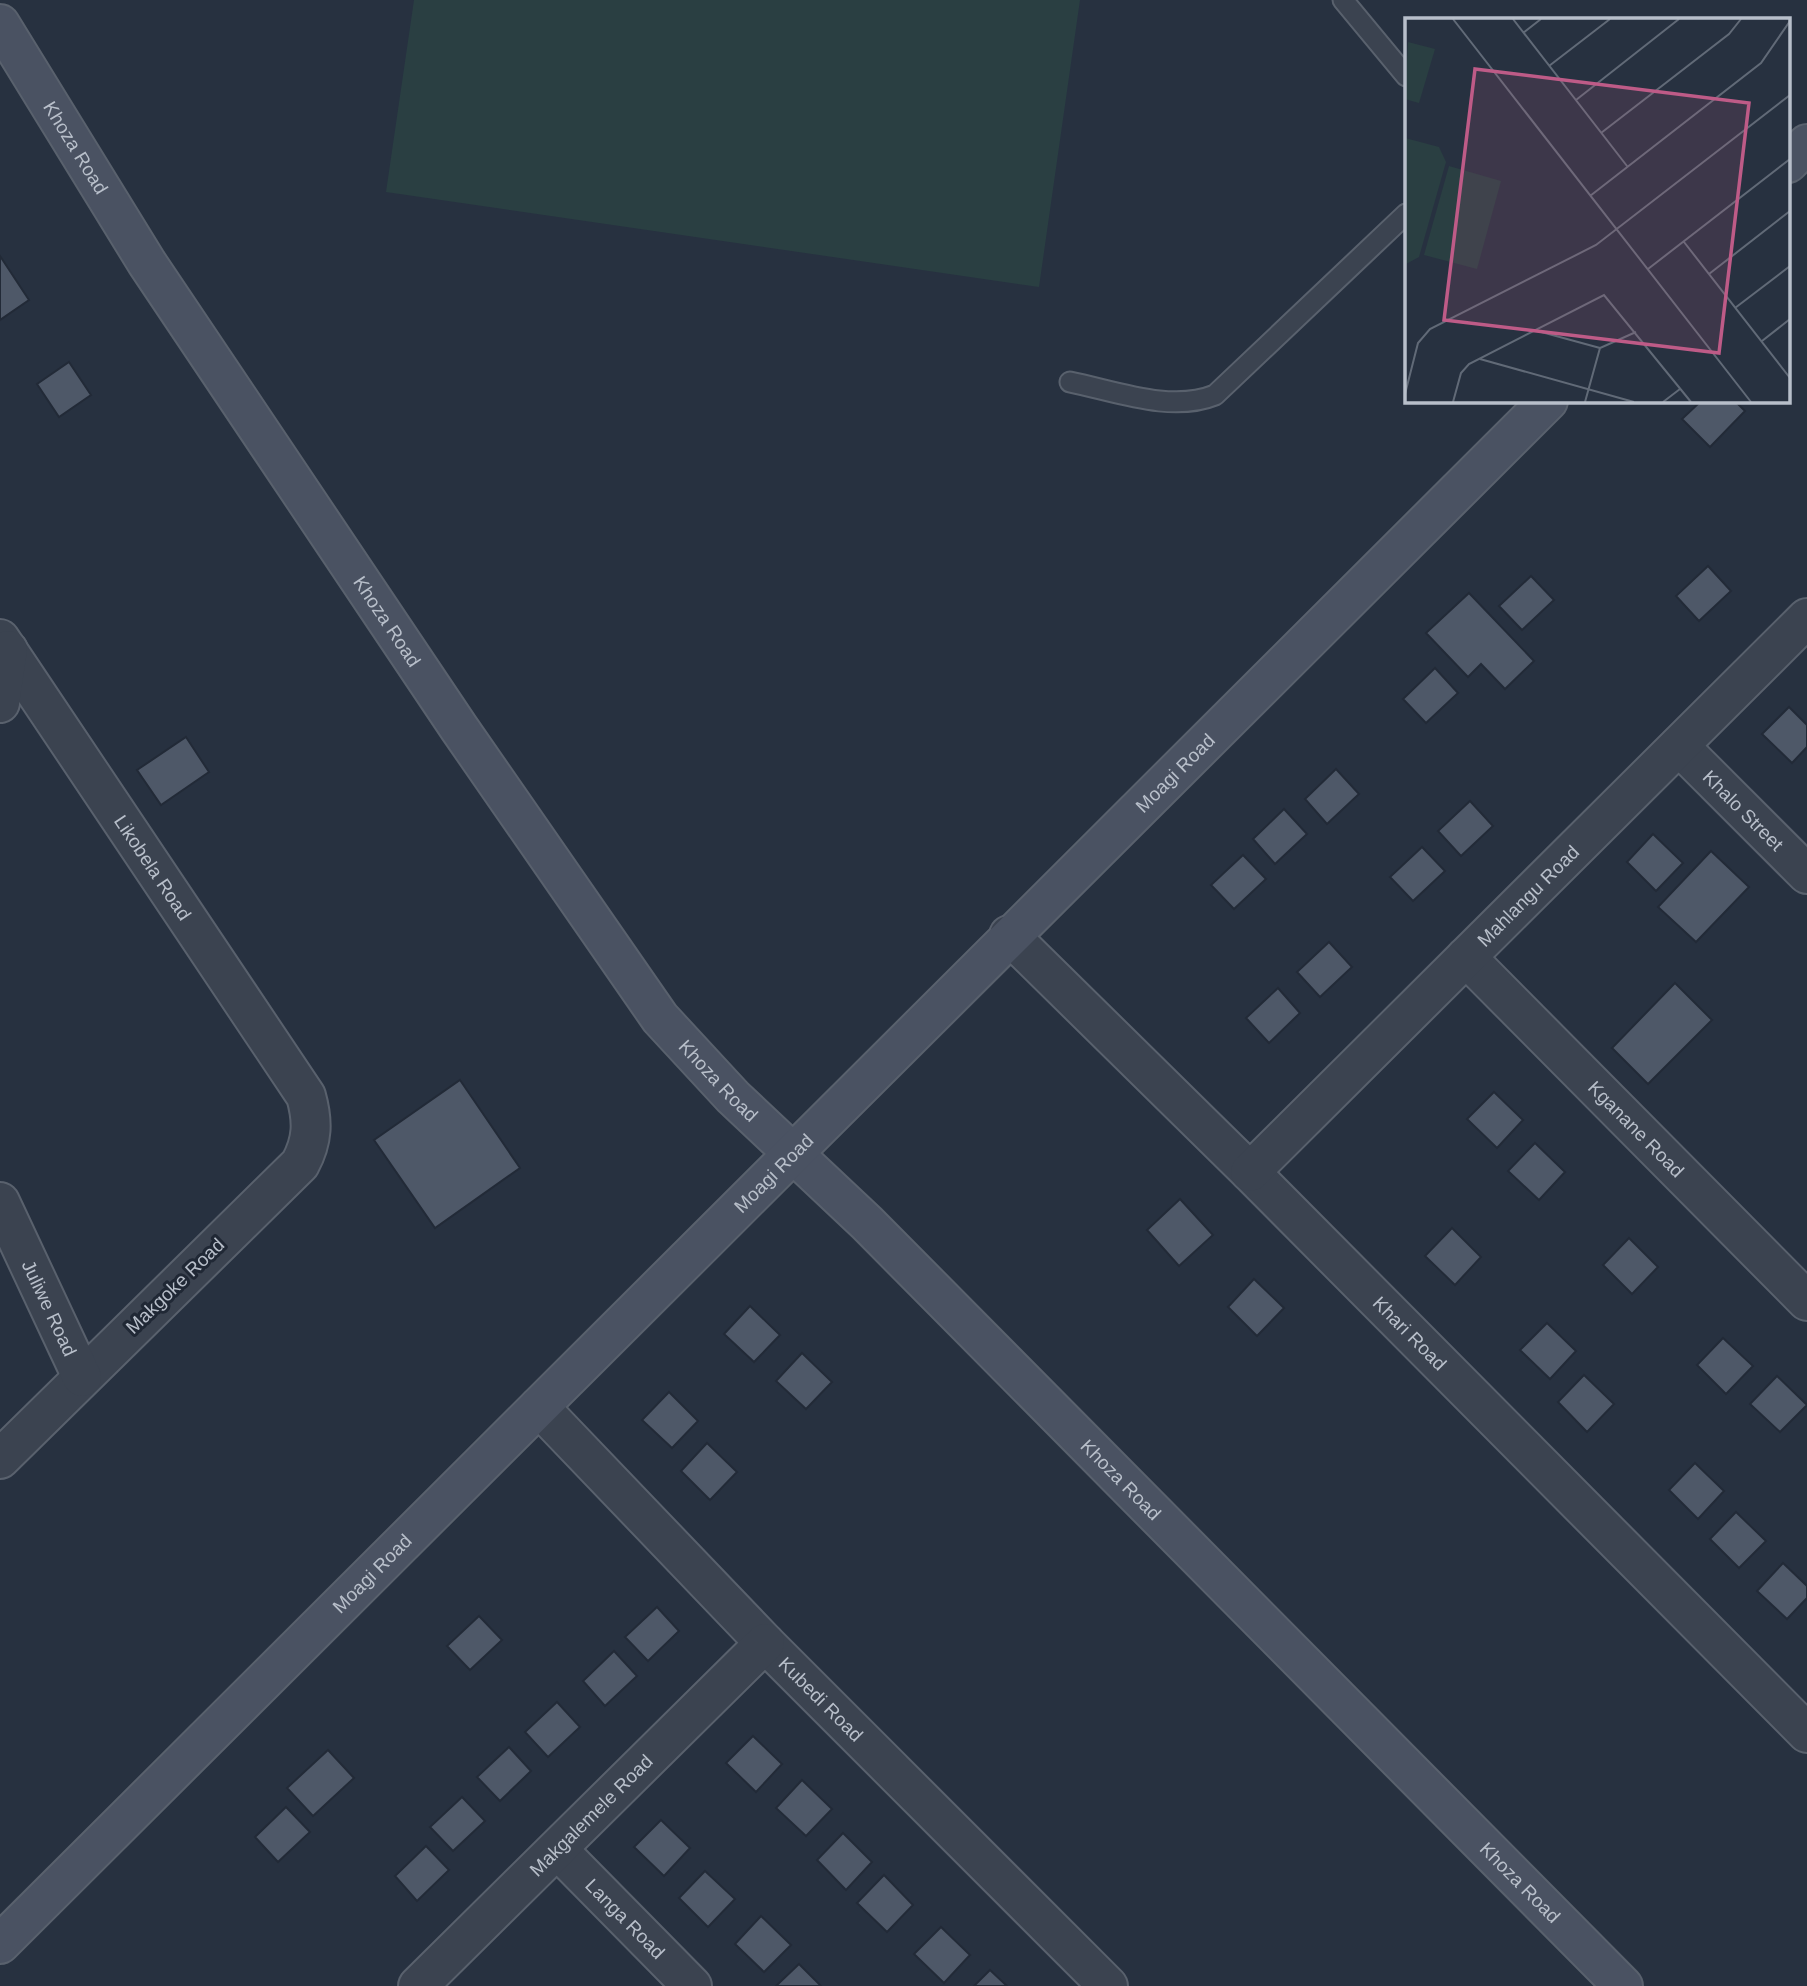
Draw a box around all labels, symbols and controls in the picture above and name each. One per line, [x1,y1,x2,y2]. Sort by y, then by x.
inset map [1405,18,1790,402]
street label: Khoza Road [40,97,112,198]
street label: Khoza Road [349,572,425,671]
street label: Moagi Road [1131,729,1219,816]
street label: Khalo Street [1699,766,1788,855]
street label: Likobela Road [110,811,196,924]
street label: Mahlangu Road [1473,841,1583,950]
street label: Khoza Road [675,1035,762,1125]
street label: Kganane Road [1584,1076,1688,1181]
street label: Moagi Road [730,1129,817,1217]
street label: Makgoke Road [122,1234,228,1338]
street label: Juliwe Road [18,1257,81,1359]
street label: Khari Road [1369,1292,1451,1374]
street label: Khoza Road [1077,1435,1165,1524]
street label: Moagi Road [328,1530,416,1617]
street label: Kubedi Road [775,1653,867,1745]
street label: Makgalemele Road [525,1750,656,1880]
street label: Khoza Road [1476,1838,1565,1927]
street label: Langa Road [582,1874,669,1963]

